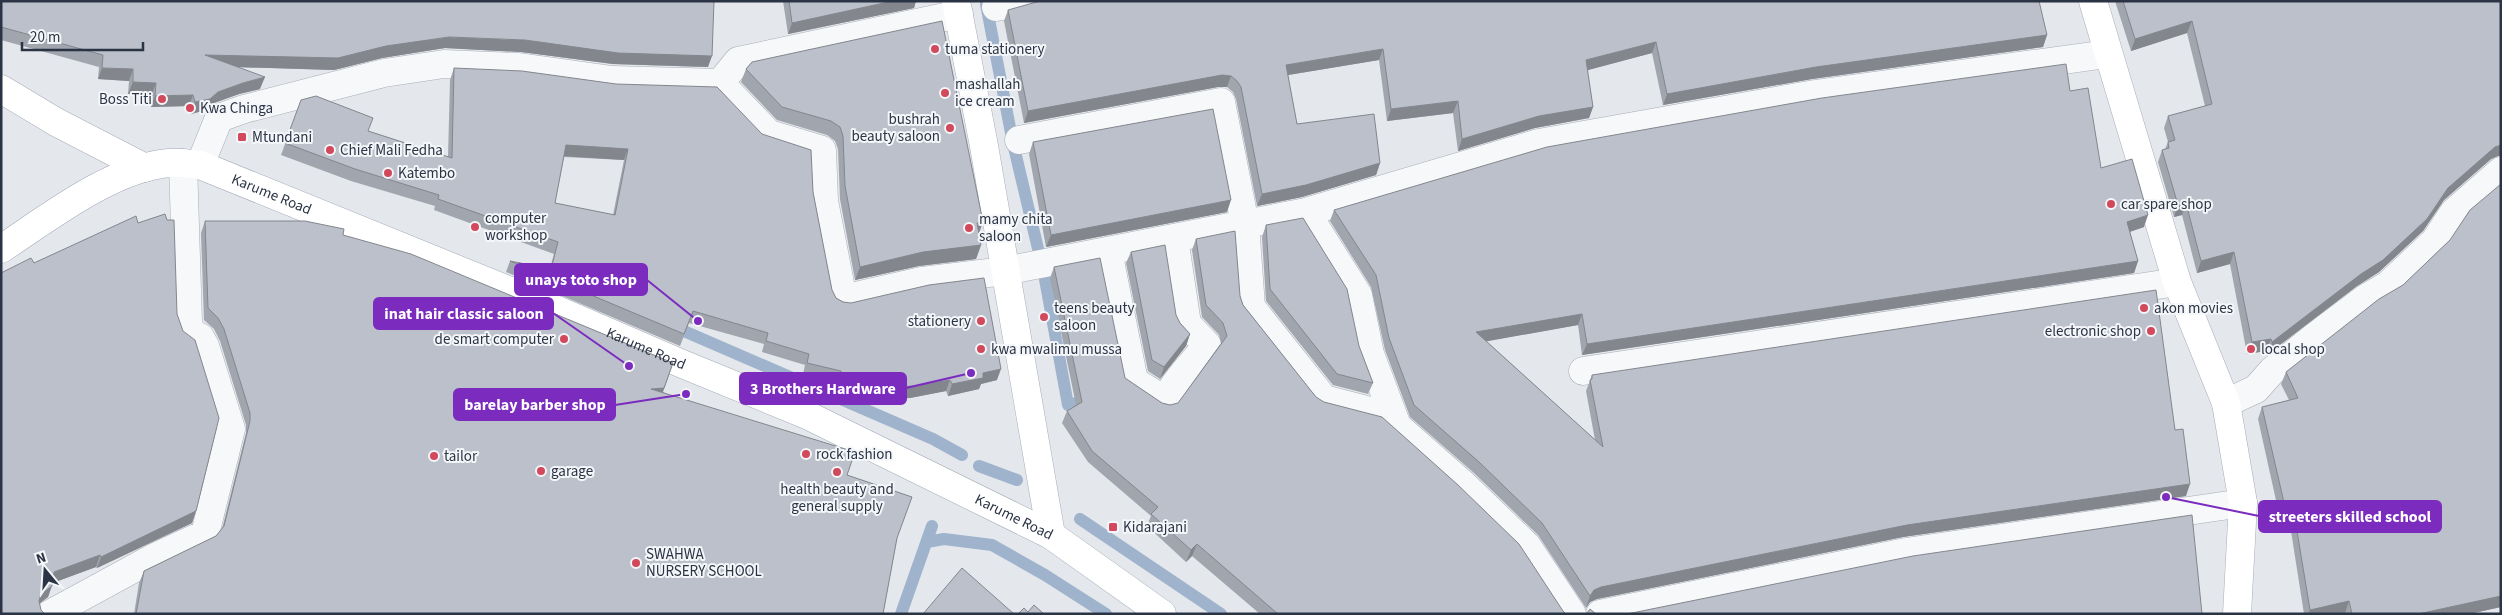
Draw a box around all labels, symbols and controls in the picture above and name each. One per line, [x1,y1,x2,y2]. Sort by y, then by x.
scale bar [22,20,144,52]
text: 20 m [30,27,60,48]
place label: tuma stationery [945,39,1044,60]
marker: tuma stationery [929,43,941,55]
place label: mashallah ice cream [955,74,1020,112]
marker: mashallah ice cream [939,87,951,99]
place label: Boss Titi [99,89,152,110]
marker: Boss Titi [156,93,168,105]
place label: Kwa Chinga [200,98,273,119]
marker: Kwa Chinga [184,102,196,114]
place label: bushrah beauty saloon [852,109,940,147]
marker: bushrah beauty saloon [944,122,956,134]
place label: Mtundani [252,127,312,148]
marker: Mtundani [236,131,248,143]
place label: Chief Mali Fedha [340,140,443,161]
marker: Chief Mali Fedha [324,144,336,156]
place label: Katembo [398,163,455,184]
marker: Katembo [382,167,394,179]
street label: Karume Road [228,169,315,220]
place label: car spare shop [2121,194,2212,215]
marker: car spare shop [2105,198,2117,210]
place label: computer workshop [485,208,547,246]
place label: mamy chita saloon [979,209,1052,247]
marker: computer workshop [469,221,481,233]
marker: mamy chita saloon [963,222,975,234]
callout: unays toto shop [515,264,647,295]
text: unays toto shop [525,269,637,291]
callout: inat hair classic saloon [374,298,553,329]
place label: teens beauty saloon [1054,298,1135,336]
place label: akon movies [2154,298,2233,319]
marker: akon movies [2138,302,2150,314]
text: inat hair classic saloon [384,303,544,325]
place label: stationery [908,311,971,332]
marker: teens beauty saloon [1038,311,1050,323]
marker: stationery [975,315,987,327]
place label: electronic shop [2045,321,2141,342]
street label: Karume Road [603,322,689,375]
marker: electronic shop [2145,325,2157,337]
place label: de smart computer [435,329,555,350]
marker: de smart computer [558,333,570,345]
place label: kwa mwalimu mussa [991,339,1122,360]
place label: local shop [2261,339,2325,360]
marker: kwa mwalimu mussa [975,343,987,355]
marker: local shop [2245,343,2257,355]
callout: 3 Brothers Hardware [740,373,906,404]
text: 3 Brothers Hardware [750,378,896,400]
callout: barelay barber shop [454,389,615,420]
text: barelay barber shop [464,394,606,416]
place label: rock fashion [816,444,893,465]
place label: tailor [444,446,478,467]
marker: rock fashion [800,448,812,460]
marker: tailor [428,450,440,462]
place label: garage [551,461,593,482]
marker: garage [535,465,547,477]
marker: health beauty and general supply [831,466,843,478]
place label: health beauty and general supply [780,479,894,517]
street label: Karume Road [971,489,1057,545]
callout: streeters skilled school [2259,501,2441,532]
text: streeters skilled school [2269,506,2432,528]
place label: Kidarajani [1123,517,1187,538]
marker: Kidarajani [1107,521,1119,533]
place label: SWAHWA NURSERY SCHOOL [646,544,762,582]
north arrow [20,545,70,595]
text: N [34,548,49,570]
marker: SWAHWA NURSERY SCHOOL [630,557,642,569]

